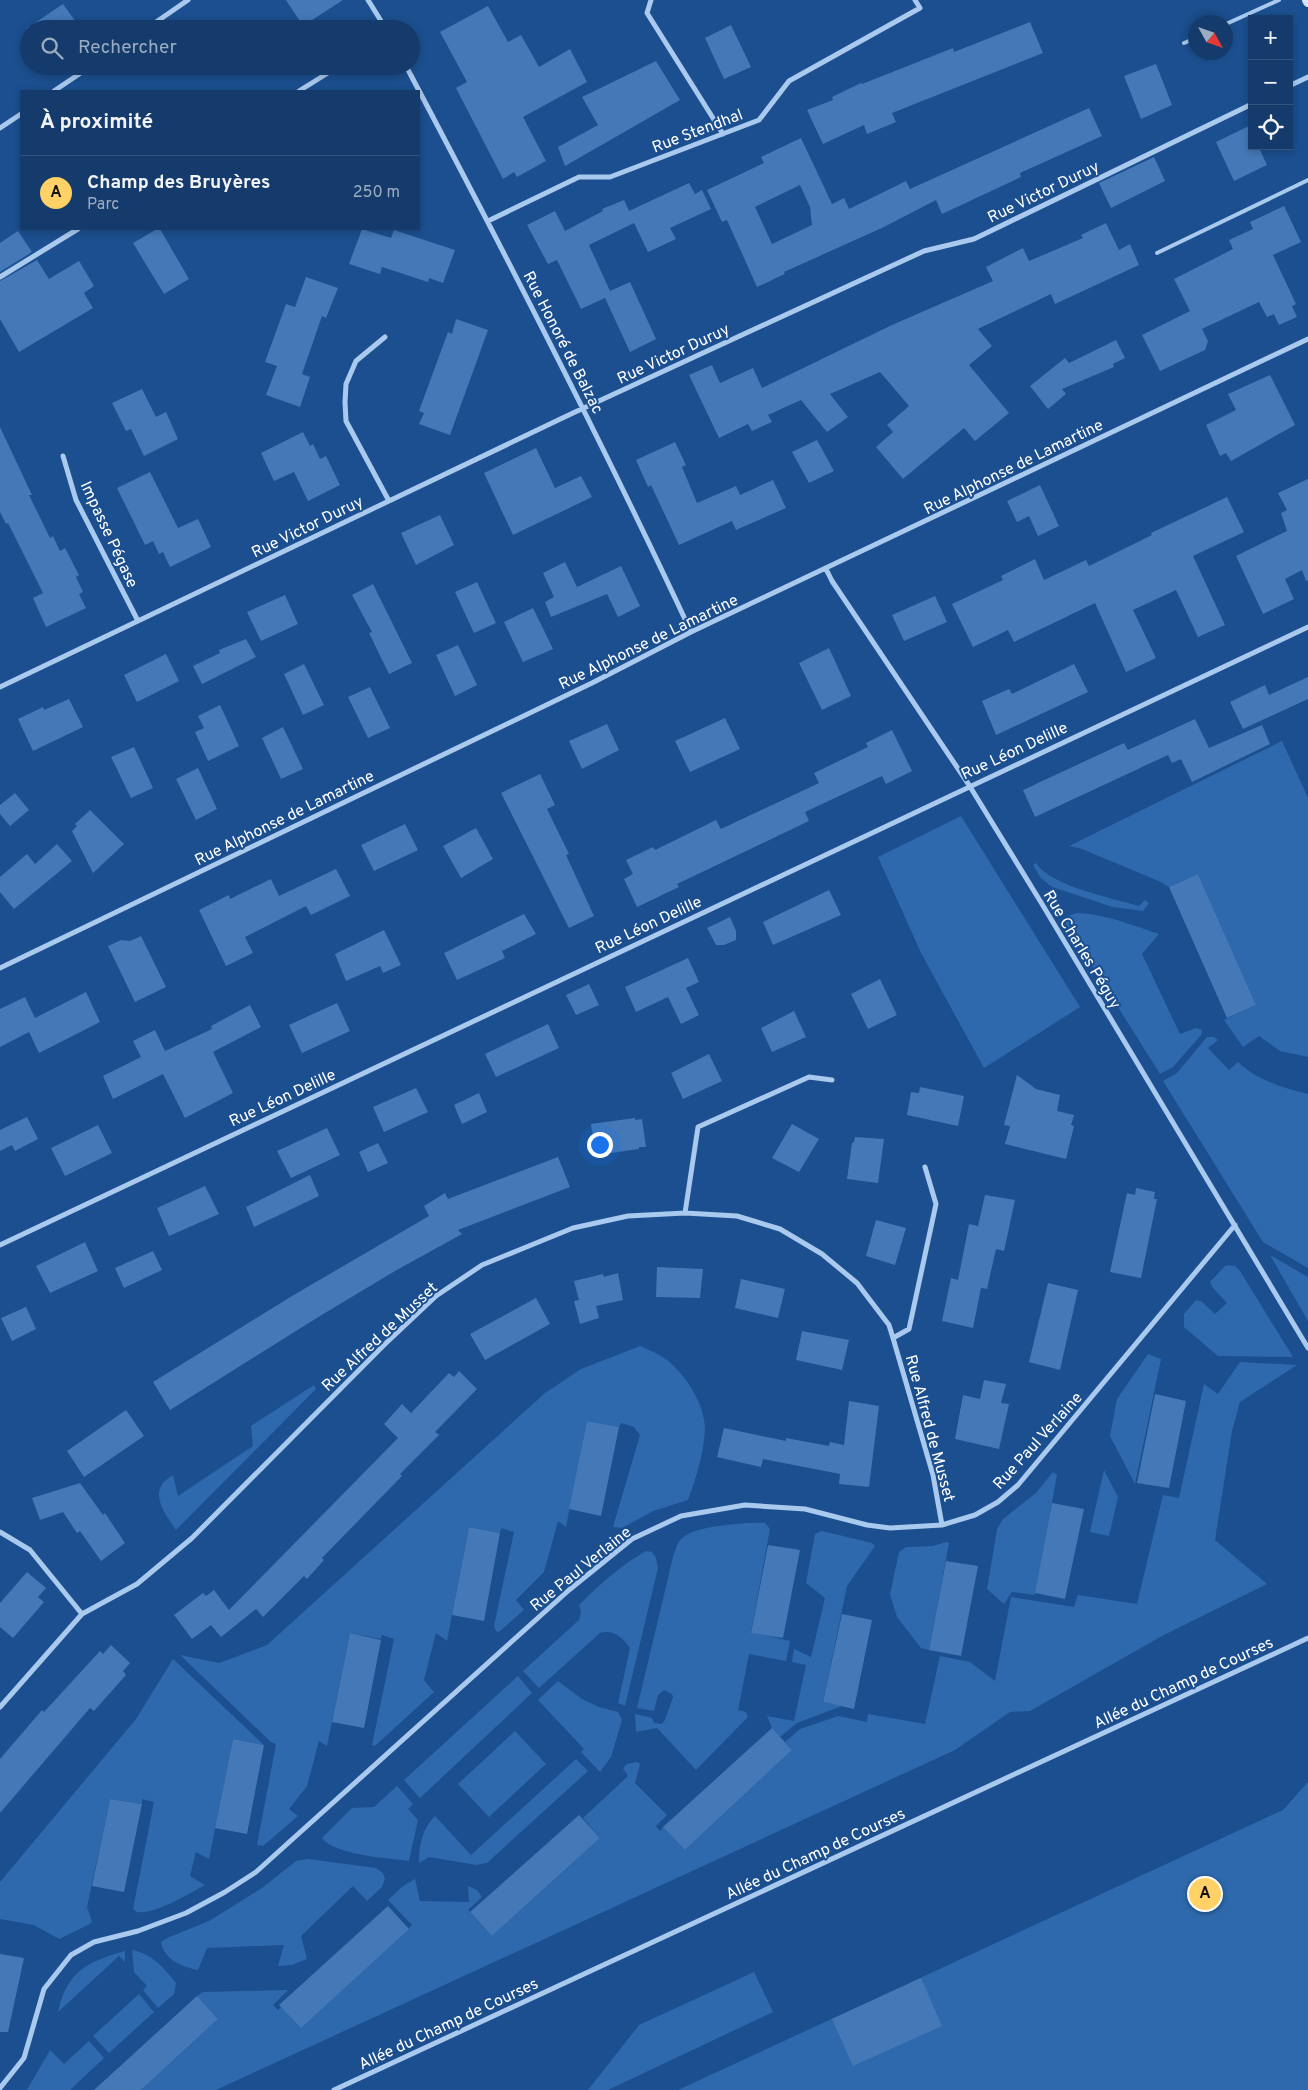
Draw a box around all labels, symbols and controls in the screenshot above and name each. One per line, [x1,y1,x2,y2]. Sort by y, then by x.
north arrow [1188,15,1233,60]
map controls [1248,15,1293,150]
button: + [1248,15,1293,60]
search box [20,20,420,75]
icon: search [38,34,66,62]
text: Rechercher [78,36,177,60]
button: − [1248,60,1293,105]
street label: Rue Stendhal [649,105,746,158]
button: locate [1248,105,1293,150]
text: À proximité [40,109,153,136]
street label: Rue Victor Duruy [985,157,1103,228]
text: Champ des Bruyères [87,171,270,195]
text: A [50,183,62,203]
text: 250 m [353,183,400,203]
text: Parc [87,195,119,215]
street label: Rue Honoré de Balzac [518,268,607,418]
street label: Rue Victor Duruy [614,320,733,390]
street label: Rue Alphonse de Lamartine [921,416,1107,520]
street label: Impasse Pégase [75,478,142,591]
street label: Rue Victor Duruy [249,492,367,563]
street label: Rue Alphonse de Lamartine [556,591,742,695]
street label: Rue Léon Delille [958,718,1071,785]
street label: Rue Alphonse de Lamartine [192,767,378,871]
street label: Rue Charles Péguy [1038,887,1125,1013]
street label: Rue Léon Delille [592,892,705,959]
street label: Rue Léon Delille [226,1065,339,1132]
your location [587,1132,613,1158]
street label: Rue Alfred de Musset [318,1278,443,1396]
street label: Rue Alfred de Musset [900,1353,958,1504]
street label: Rue Paul Verlaine [989,1388,1088,1494]
street label: Rue Paul Verlaine [527,1523,636,1617]
street label: Allée du Champ de Courses [1091,1633,1277,1734]
street label: Allée du Champ de Courses [723,1804,909,1905]
pin: A [1189,1875,1221,1913]
street label: Allée du Champ de Courses [356,1974,542,2075]

